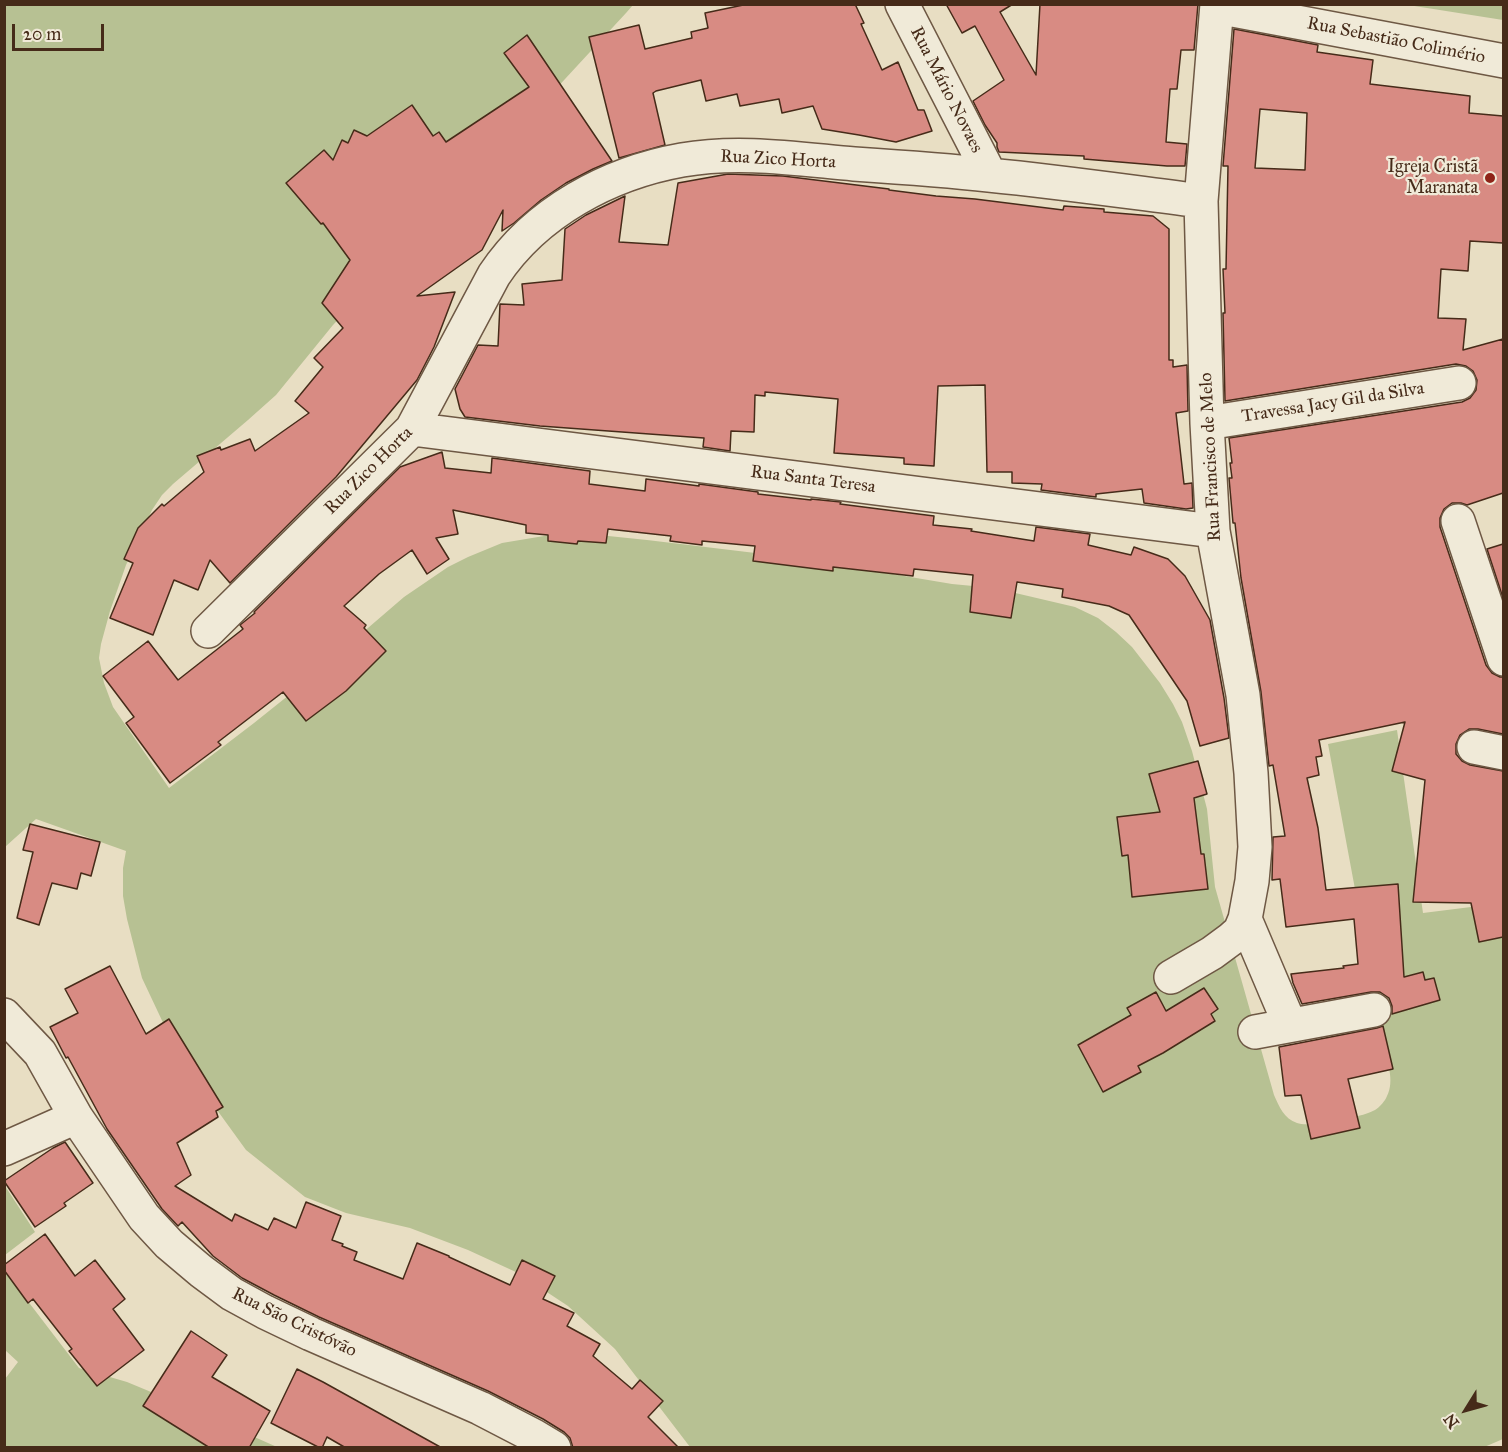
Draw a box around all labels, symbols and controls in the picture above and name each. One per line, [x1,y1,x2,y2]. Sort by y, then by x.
scale bar [15,12,106,50]
street label: Rua Sebastião Colimério [1305,13,1487,69]
text: 20 m [23,23,61,45]
street label: Rua Mário Novaes [905,23,987,157]
street label: Rua Zico Horta [720,146,836,174]
place label: Igreja Cristã Maranata [1388,157,1478,200]
marker: Igreja Cristã Maranata [1483,171,1497,185]
street label: Rua Francisco de Melo [1196,372,1226,542]
street label: Travessa Jacy Gil da Silva [1240,378,1426,428]
street label: Rua Zico Horta [320,422,418,520]
street label: Rua Santa Teresa [749,462,877,498]
street label: Rua São Cristóvão [228,1283,360,1363]
north arrow [1436,1380,1496,1440]
text: N [1440,1410,1463,1432]

